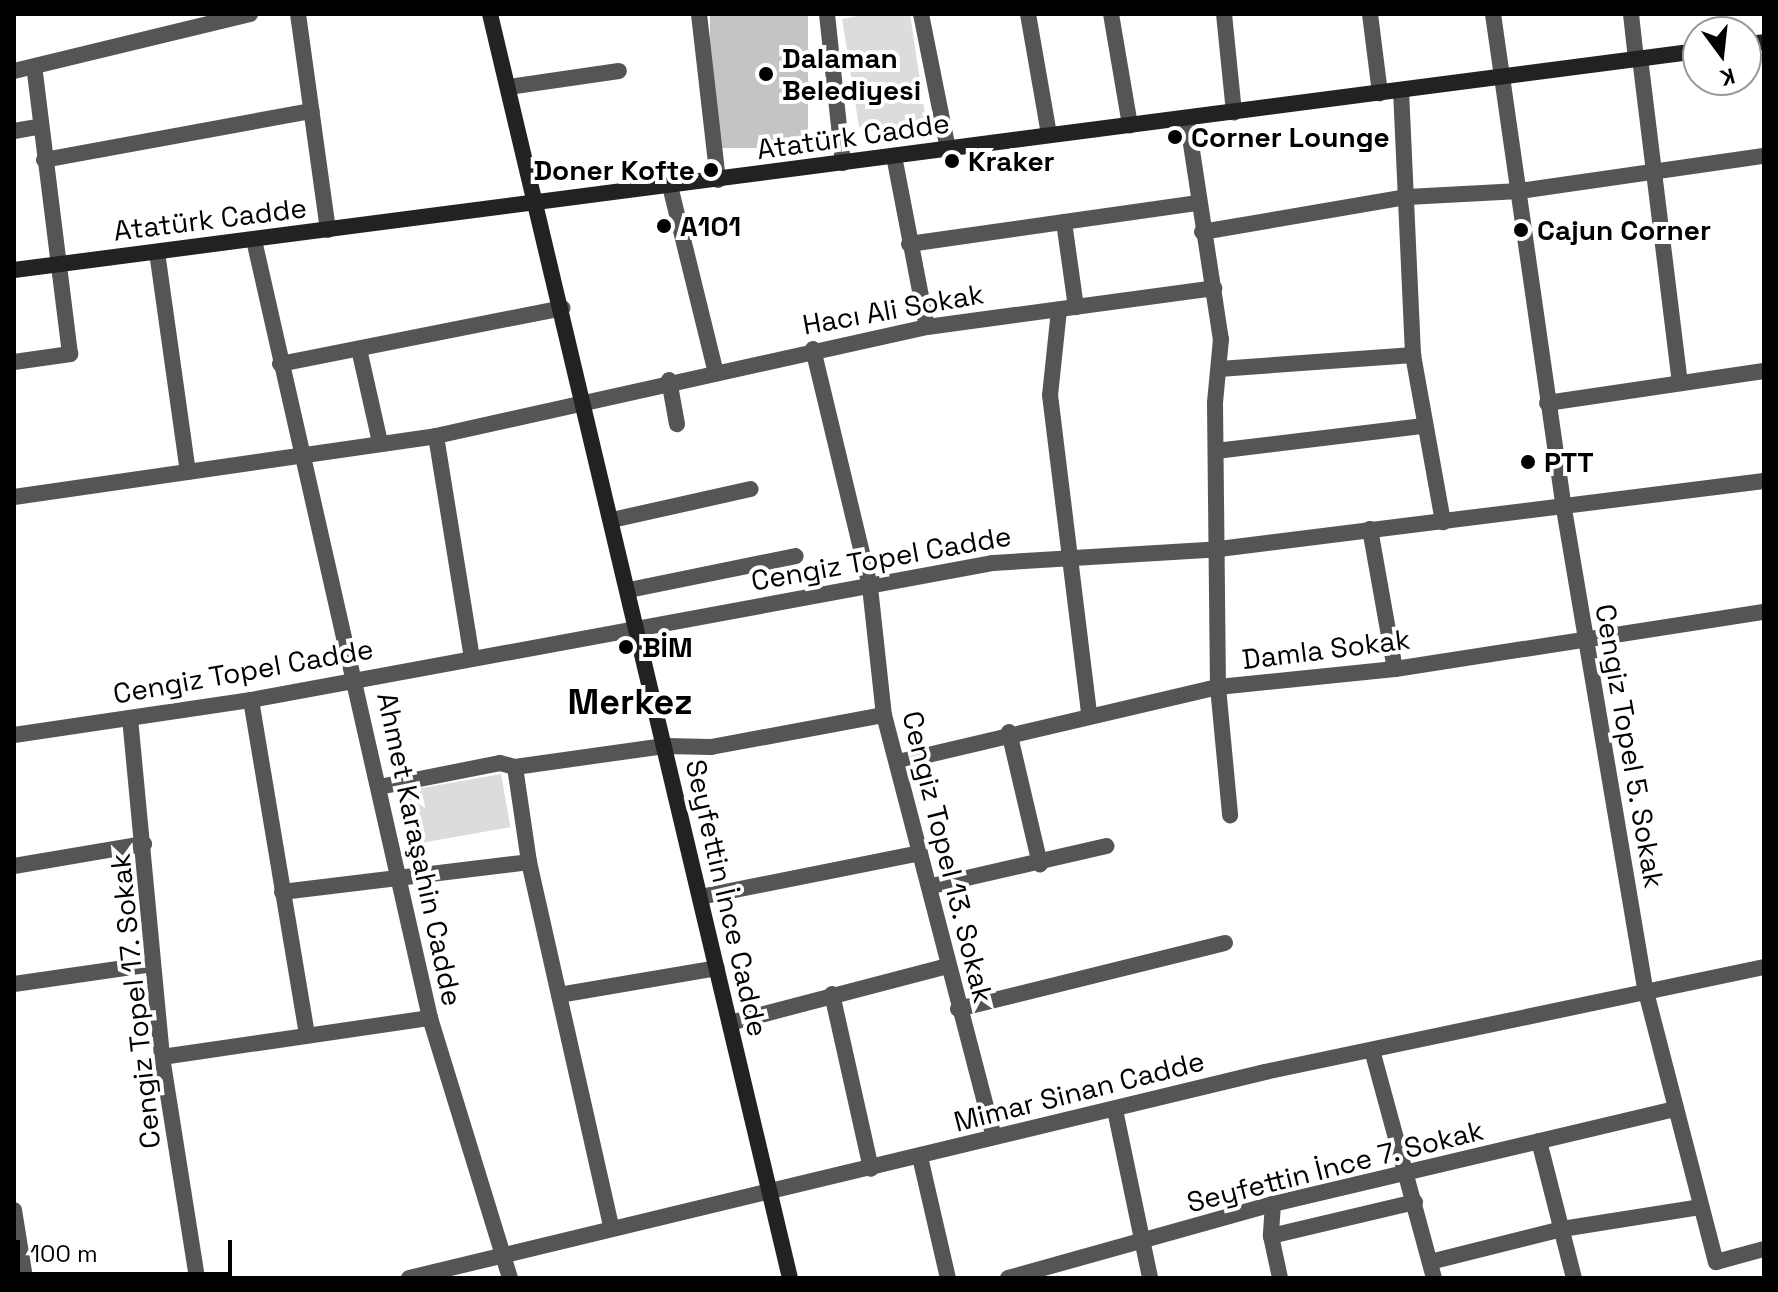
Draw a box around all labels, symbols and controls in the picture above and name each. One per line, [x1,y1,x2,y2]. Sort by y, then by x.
north arrow [1682,16,1762,96]
place label: Dalaman Belediyesi [782,41,921,107]
text: K [1717,62,1738,93]
marker: Dalaman Belediyesi [757,65,775,83]
street label: Atatürk Cadde [754,106,952,166]
place label: Corner Lounge [1191,120,1390,154]
marker: Corner Lounge [1166,128,1184,146]
place label: Kraker [968,144,1055,178]
marker: Kraker [943,152,961,170]
place label: Doner Kofte [533,153,695,187]
marker: Doner Kofte [702,161,720,179]
street label: Atatürk Cadde [112,190,308,248]
place label: A101 [680,209,741,243]
place label: Cajun Corner [1537,213,1711,247]
marker: A101 [655,217,673,235]
marker: Cajun Corner [1512,221,1530,239]
street label: Hacı Ali Sokak [800,276,986,342]
place label: PTT [1544,445,1594,479]
marker: PTT [1519,453,1537,471]
street label: Cengiz Topel Cadde [748,519,1014,597]
street label: Cengiz Topel 5. Sokak [1588,601,1672,891]
street label: Damla Sokak [1240,622,1412,676]
place label: BİM [642,630,693,664]
street label: Cengiz Topel Cadde [110,632,376,710]
marker: BİM [617,638,635,656]
district label: Merkez [567,681,693,725]
street label: Ahmet Karaşahin Cadde [370,689,470,1009]
street label: Cengiz Topel 13. Sokak [895,707,1001,1007]
street label: Seyfettin İnce Cadde [679,756,775,1040]
street label: Cengiz Topel 17. Sokak [103,851,167,1151]
street label: Mimar Sinan Cadde [950,1044,1208,1138]
street label: Seyfettin İnce 7. Sokak [1183,1113,1487,1219]
scale bar [20,1224,236,1274]
text: 100 m [30,1238,98,1269]

